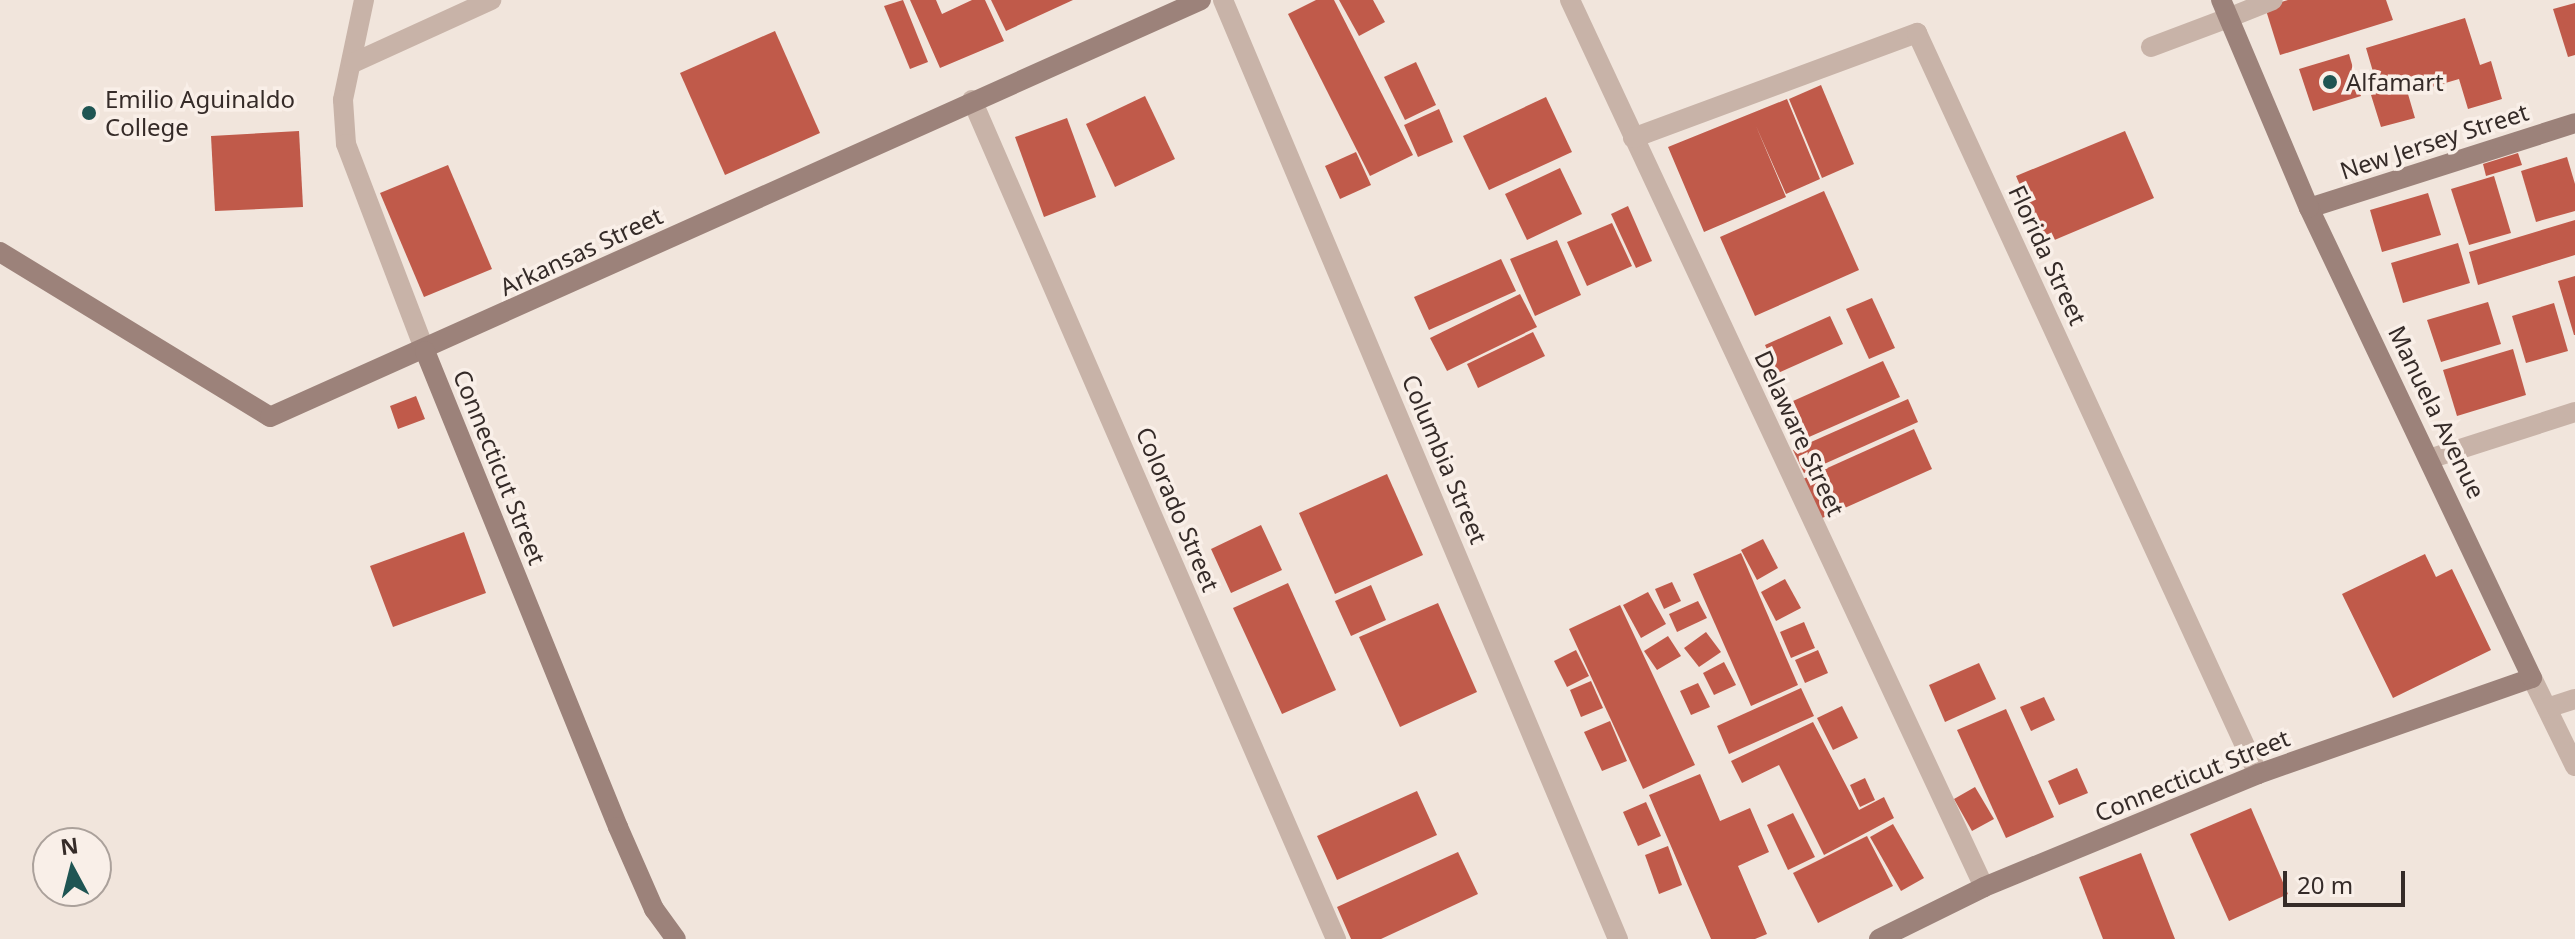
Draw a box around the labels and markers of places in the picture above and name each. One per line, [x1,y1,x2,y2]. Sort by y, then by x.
place label: Alfamart [2346,68,2444,96]
marker: Alfamart [2321,73,2339,91]
place label: Emilio Aguinaldo College [105,85,295,141]
marker: Emilio Aguinaldo College [80,104,98,122]

